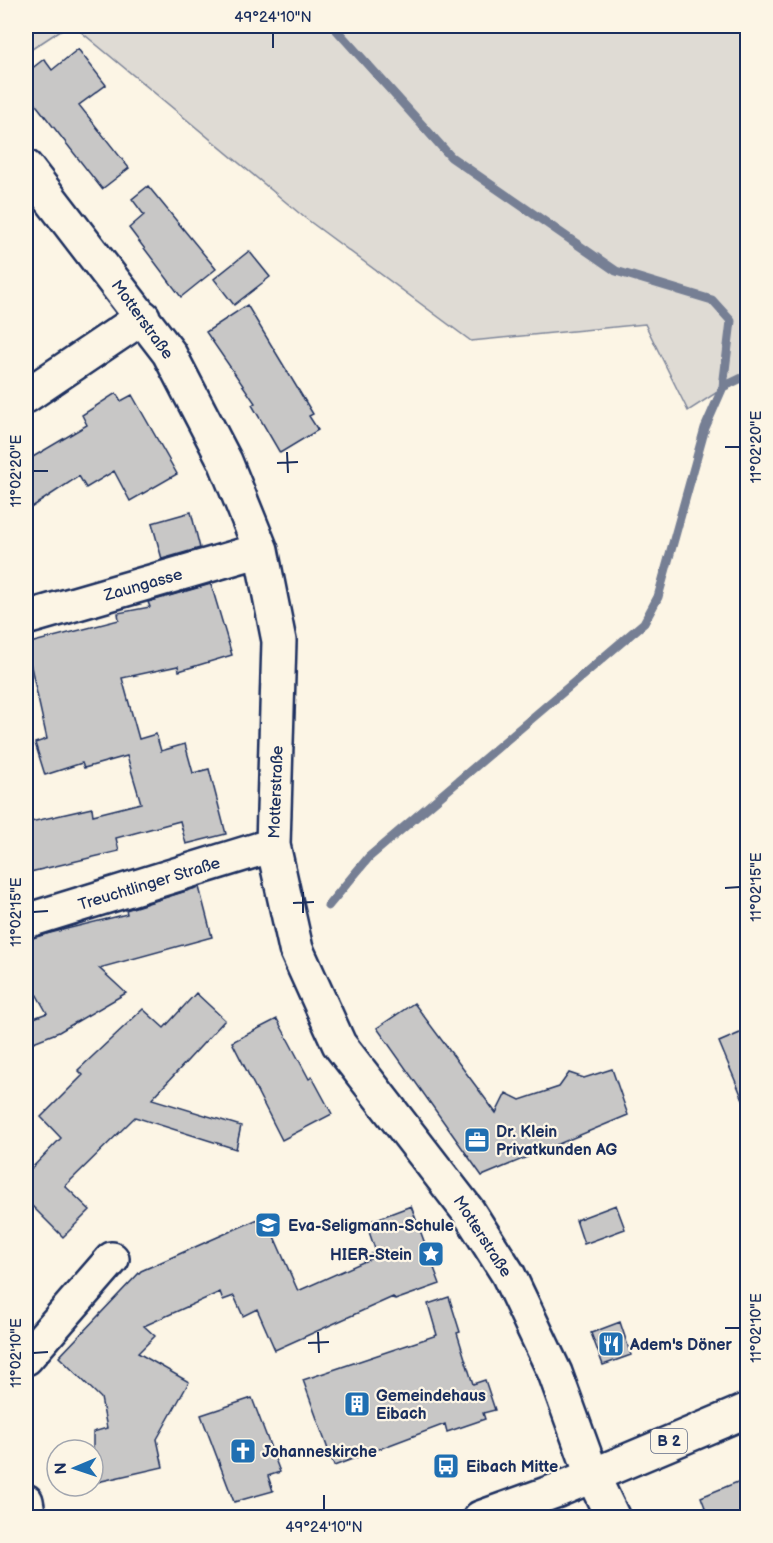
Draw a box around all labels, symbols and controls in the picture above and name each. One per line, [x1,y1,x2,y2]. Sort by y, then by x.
text: 49°24'10"N [234,8,312,27]
street label: Motterstraße [107,277,177,364]
text: 11°02'20"E [747,411,766,483]
text: 11°02'20"E [7,435,26,507]
street label: Zaungasse [101,565,185,606]
street label: Motterstraße [265,745,288,839]
text: 11°02'15"E [747,852,766,922]
street label: Treuchtlinger Straße [76,854,223,915]
text: 11°02'15"E [7,877,26,947]
place label: Dr. Klein Privatkunden AG [496,1123,618,1160]
office icon: Dr. Klein Privatkunden AG [462,1125,492,1155]
street label: Motterstraße [448,1193,515,1281]
school or university icon: Eva-Seligmann-Schule [253,1210,283,1240]
place label: Eva-Seligmann-Schule [288,1217,454,1236]
place icon: HIER-Stein [416,1239,446,1269]
place label: HIER-Stein [330,1246,412,1265]
text: 11°02'10"E [747,1293,766,1363]
text: 11°02'10"E [7,1318,26,1388]
restaurant icon: Adem's Döner [596,1329,626,1359]
place label: Adem's Döner [629,1336,733,1355]
place label: Gemeindehaus Eibach [376,1387,486,1424]
building icon: Gemeindehaus Eibach [342,1389,372,1419]
road number: B 2 [651,1429,687,1453]
church icon: Johanneskirche [228,1436,258,1466]
north arrow [45,1438,105,1498]
place label: Johanneskirche [262,1443,377,1462]
bus stop icon: Eibach Mitte [431,1451,461,1481]
place label: Eibach Mitte [466,1458,558,1477]
text: N [52,1462,71,1475]
text: 49°24'10"N [285,1518,363,1537]

